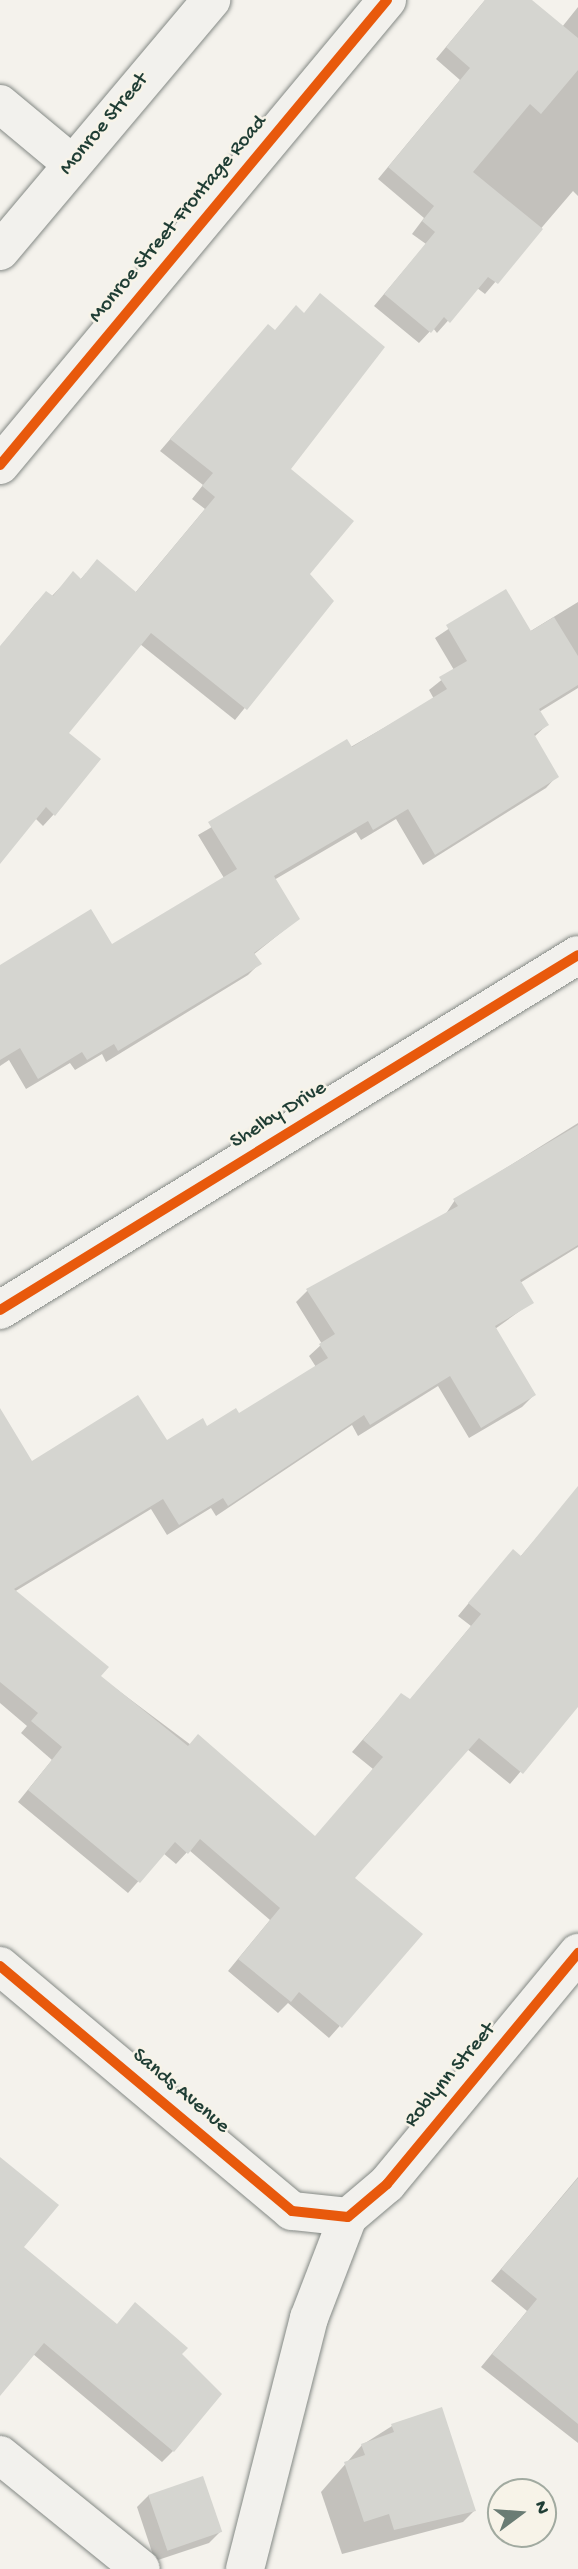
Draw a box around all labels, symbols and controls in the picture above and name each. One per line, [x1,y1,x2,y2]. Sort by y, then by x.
street label: Monroe Street [55,69,155,181]
street label: Monroe Street Frontage Road [85,111,273,329]
street label: Shelby Drive [226,1077,332,1155]
street label: Roblynn Street [400,2019,502,2133]
street label: Sands Avenue [126,2044,234,2140]
north arrow [487,2478,557,2548]
text: N [528,2498,554,2517]

